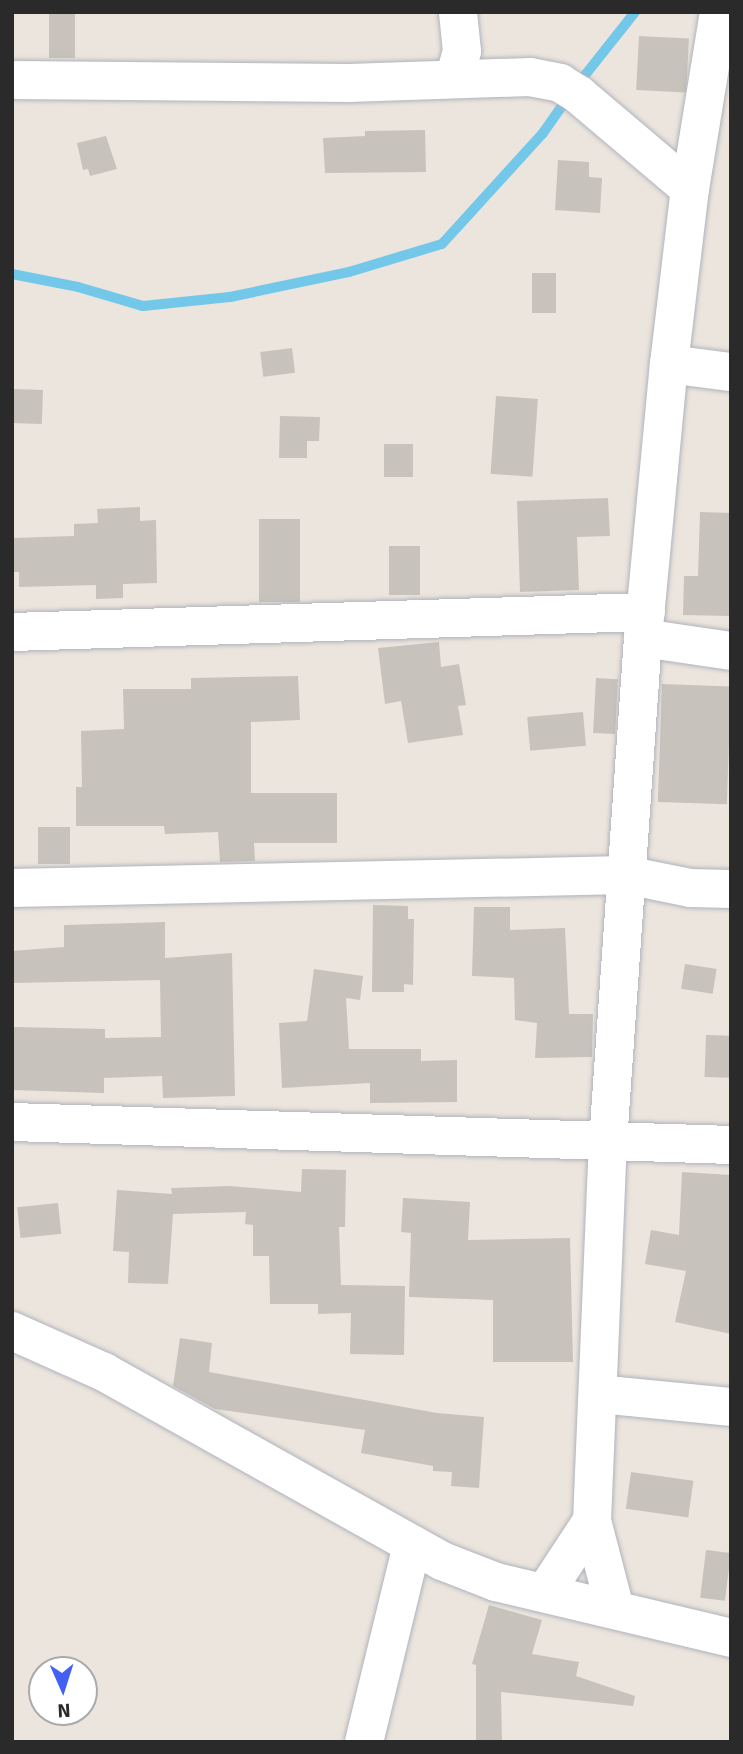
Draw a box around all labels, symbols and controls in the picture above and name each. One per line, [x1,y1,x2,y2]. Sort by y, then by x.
north arrow [28,1656,98,1726]
text: N [57,1698,71,1722]

